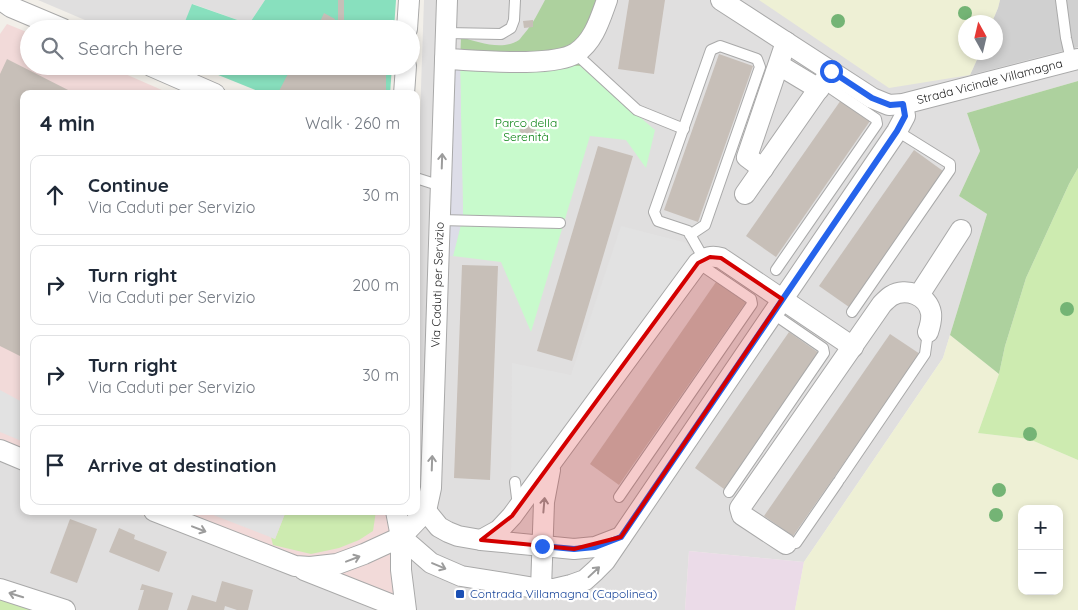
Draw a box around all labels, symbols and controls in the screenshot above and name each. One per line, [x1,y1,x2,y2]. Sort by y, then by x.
north arrow [958,15,1003,60]
search box [20,20,420,75]
icon: search [38,34,66,62]
text: Search here [78,36,183,60]
street label: Strada Vicinale Villamagna [915,55,1064,107]
route start [820,60,843,83]
text: 4 min [40,110,95,136]
text: Walk · 260 m [305,113,400,133]
park label: Parco della Serenità [495,115,557,144]
one-way arrow [437,153,446,169]
text: Continue [88,173,169,197]
icon: ahead [41,181,69,209]
text: 30 m [362,185,399,205]
text: Via Caduti per Servizio [88,197,255,217]
street label: Via Caduti per Servizio [428,222,447,348]
text: Turn right [88,263,177,287]
icon: right [41,271,69,299]
text: 200 m [352,275,399,295]
text: Via Caduti per Servizio [88,287,255,307]
text: Turn right [88,353,177,377]
icon: right [41,361,69,389]
text: 30 m [362,365,399,385]
text: Via Caduti per Servizio [88,377,255,397]
icon: arrive [41,451,69,479]
text: Arrive at destination [88,453,277,477]
one-way arrow [427,455,436,471]
one-way arrow [539,497,549,513]
map controls [1018,505,1063,595]
button: + [1018,505,1063,550]
one-way arrow [191,525,206,534]
route end [531,535,554,558]
button: − [1018,550,1063,595]
one-way arrow [345,553,360,563]
one-way arrow [431,562,446,572]
one-way arrow [587,566,600,578]
place label: Contrada Villamagna (Capolinea) [470,586,657,601]
marker: Contrada Villamagna (Capolinea) [454,588,466,600]
one-way arrow [8,589,24,599]

